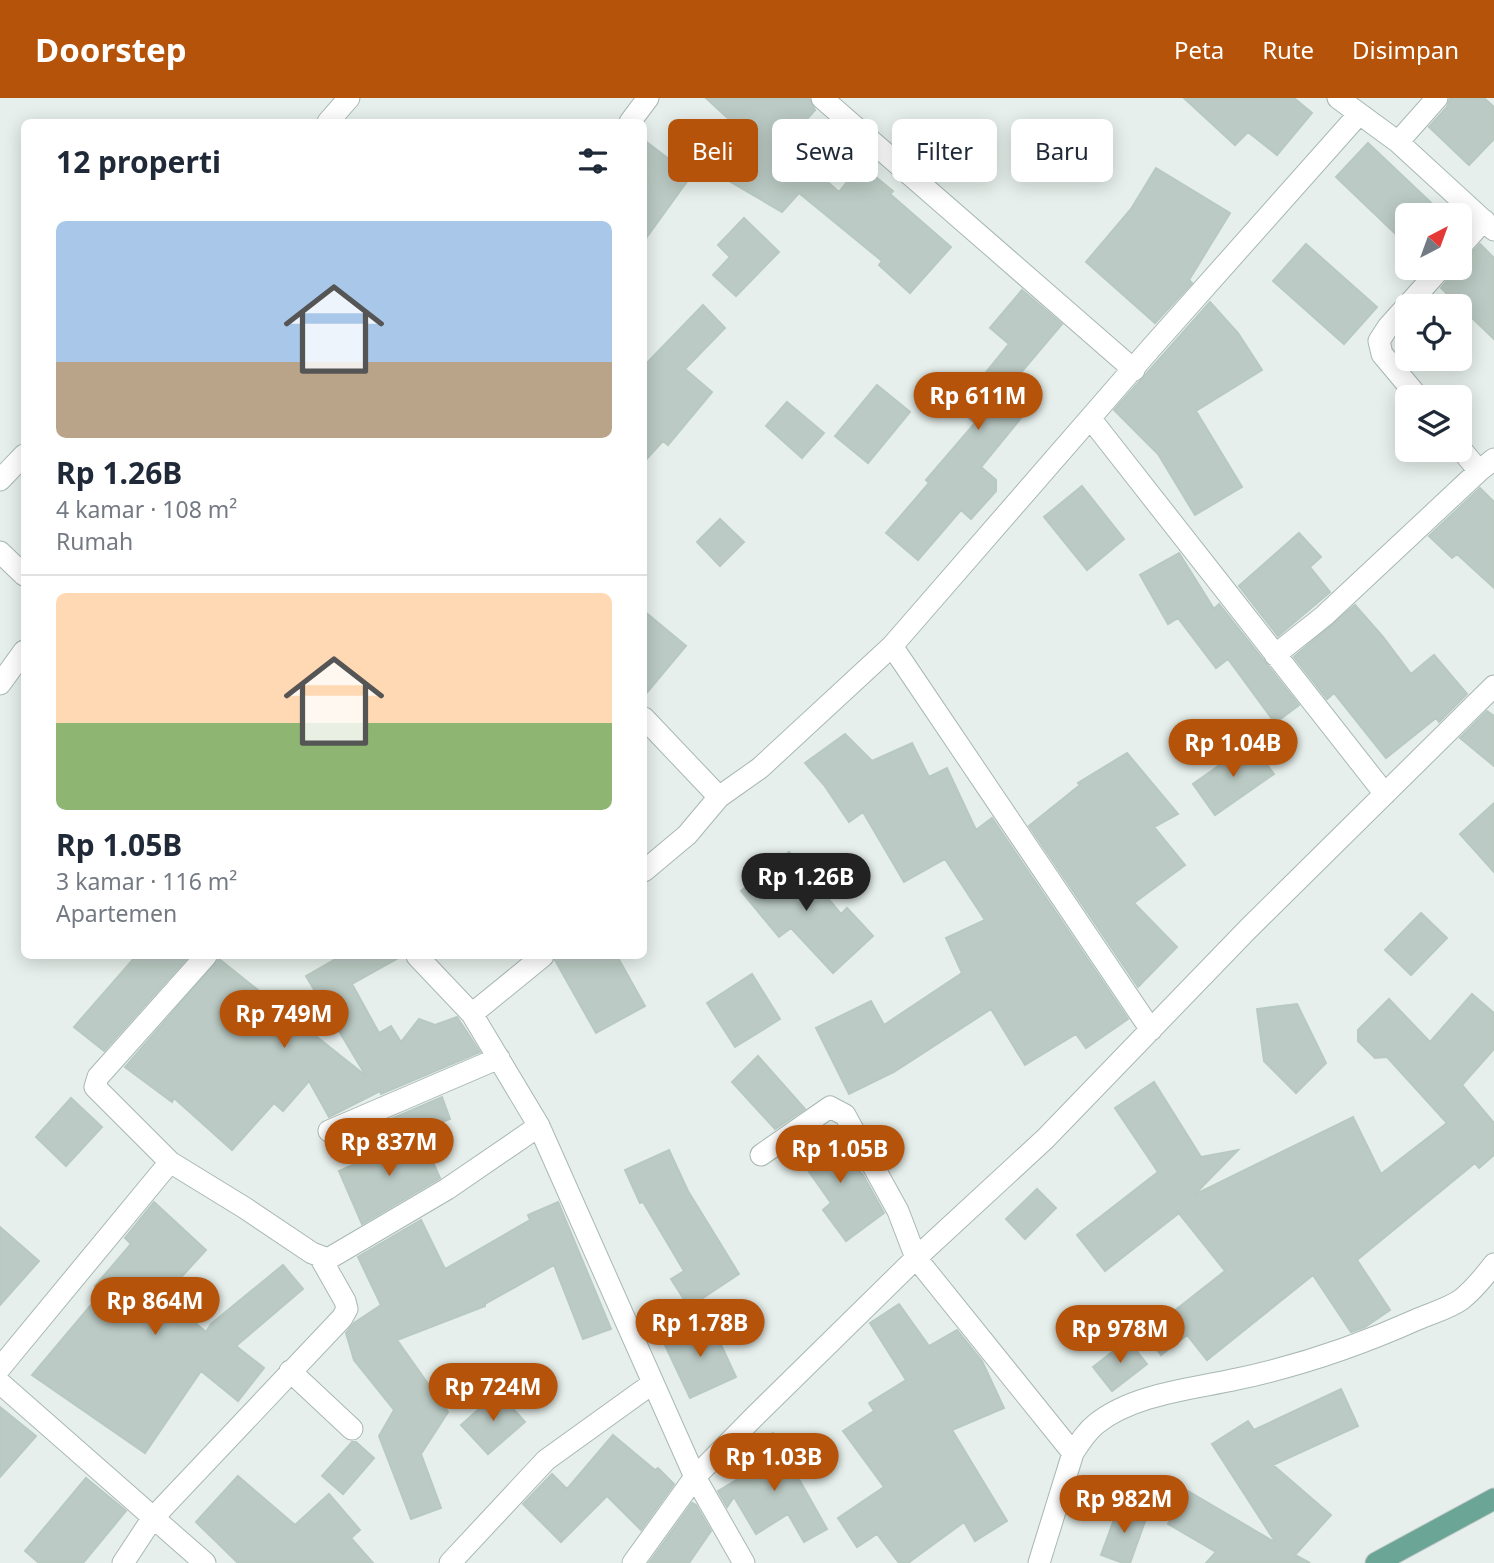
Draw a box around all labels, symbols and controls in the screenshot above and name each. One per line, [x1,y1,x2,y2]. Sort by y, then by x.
text: Doorstep [35,27,187,72]
text: Peta [1174,33,1224,66]
text: Rute [1262,33,1314,66]
text: Disimpan [1352,33,1459,66]
chip: Beli [668,119,758,182]
chip: Sewa [772,119,878,182]
chip: Filter [892,119,997,182]
chip: Baru [1011,119,1113,182]
text: 12 properti [56,141,221,182]
icon: filters [574,142,612,180]
north arrow [1395,203,1472,280]
map controls [1395,203,1472,462]
icon: home [271,266,397,392]
button: locate [1395,294,1472,371]
pin: Rp 611M [913,372,1043,432]
text: Rp 611M [930,379,1026,411]
button: layers [1395,385,1472,462]
text: Rp 1.26B [56,452,182,493]
text: 4 kamar · 108 m² [56,493,237,525]
text: Rumah [56,525,133,557]
icon: home [271,638,397,764]
pin: Rp 1.04B [1161,720,1305,779]
text: Rp 1.04B [1185,726,1281,758]
text: Rp 1.05B [56,824,182,865]
pin: Rp 1.26B [734,854,878,913]
text: Rp 1.26B [758,860,854,892]
text: 3 kamar · 116 m² [56,865,237,897]
text: Apartemen [56,897,177,929]
pin: Rp 749M [219,990,349,1050]
text: Rp 749M [236,997,332,1029]
pin: Rp 837M [324,1118,454,1178]
text: Rp 837M [341,1125,437,1157]
pin: Rp 1.05B [768,1126,912,1185]
text: Rp 1.05B [792,1132,888,1164]
pin: Rp 864M [90,1278,220,1337]
text: Rp 864M [107,1284,203,1316]
pin: Rp 1.78B [628,1300,772,1359]
text: Rp 1.78B [652,1306,748,1338]
pin: Rp 978M [1055,1306,1185,1365]
text: Rp 978M [1072,1312,1168,1344]
pin: Rp 724M [428,1364,558,1423]
text: Rp 724M [445,1370,541,1402]
pin: Rp 1.03B [702,1434,846,1493]
text: Rp 1.03B [726,1440,822,1472]
pin: Rp 982M [1059,1476,1189,1535]
text: Rp 982M [1076,1482,1172,1514]

